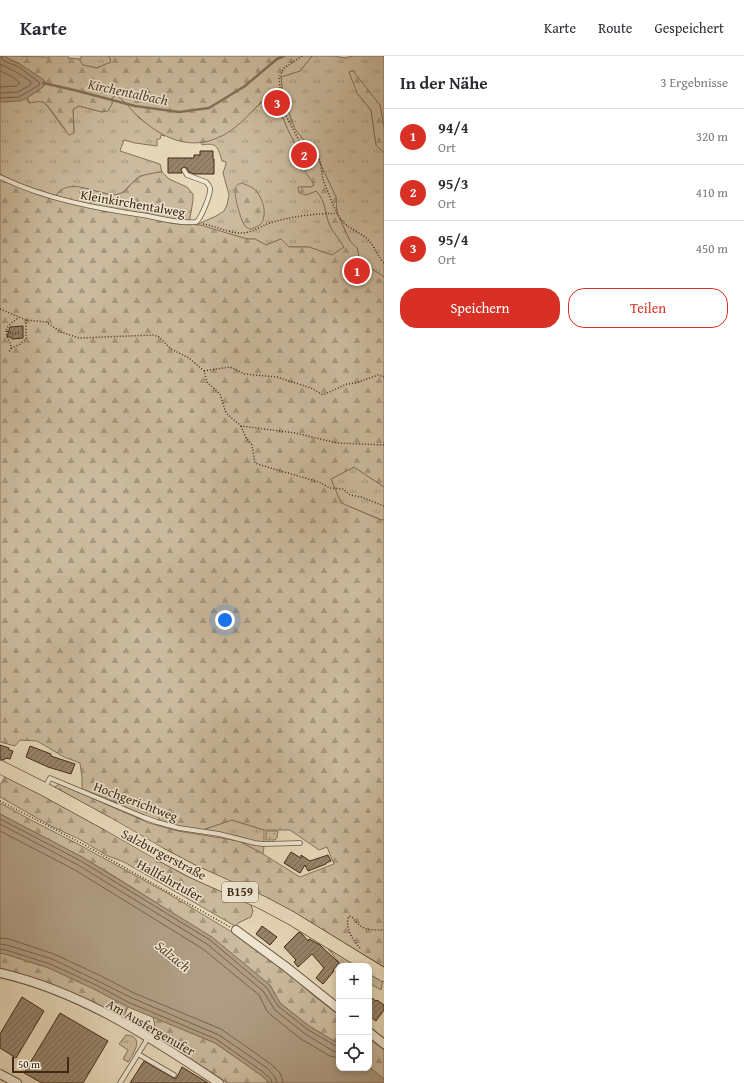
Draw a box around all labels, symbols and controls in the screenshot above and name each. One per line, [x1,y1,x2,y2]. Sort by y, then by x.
text: Karte [20,14,67,42]
text: Karte [544,18,576,38]
text: Route [598,18,632,38]
text: Gespeichert [654,18,724,38]
text: In der Nähe [400,70,488,95]
text: 3 Ergebnisse [660,73,728,92]
water label: Kirchentalbach [85,74,170,110]
pin: 3 [264,88,290,118]
text: 94/4 [438,117,469,138]
text: 1 [410,127,416,146]
text: 320 m [696,127,728,146]
text: Ort [438,138,456,157]
pin: 2 [291,140,317,170]
text: 95/3 [438,173,469,194]
text: 2 [410,183,416,202]
text: 410 m [696,183,728,202]
street label: Kleinkirchentalweg [79,185,187,222]
text: Ort [438,194,456,213]
text: 95/4 [438,229,469,250]
text: 3 [410,239,416,258]
text: 450 m [696,239,728,258]
text: Ort [438,250,456,269]
pin: 1 [344,256,370,286]
button: Speichern [400,288,560,328]
button: Teilen [568,288,728,328]
your location [215,610,235,630]
street label: Hochgerichtweg [91,777,181,826]
street label: Salzburgerstraße [118,824,210,885]
street label: Hallfahrtufer [134,855,207,907]
road number: B159 [222,882,258,902]
water label: Salzach [151,935,195,977]
map controls [336,963,372,1071]
button: + [336,963,372,999]
street label: Am Ausfergenufer [103,994,199,1061]
button: − [336,999,372,1035]
button: locate [336,1035,372,1071]
scale bar [12,1055,69,1074]
text: 50 m [18,1056,40,1072]

